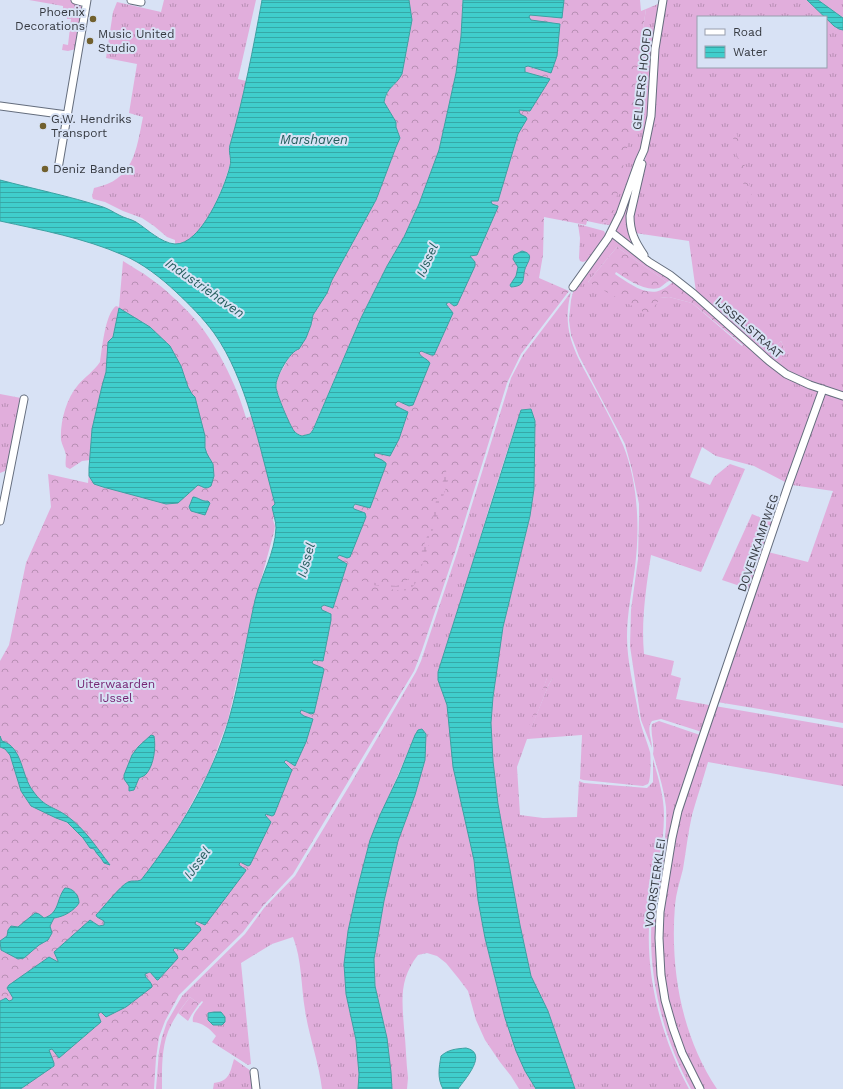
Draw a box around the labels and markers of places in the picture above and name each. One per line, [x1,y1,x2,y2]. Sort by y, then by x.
place label: Phoenix Decorations [15,5,85,33]
marker: Phoenix Decorations [88,14,98,24]
place label: Music United Studio [98,27,174,55]
marker: Music United Studio [85,36,95,46]
place label: G.W. Hendriks Transport [51,112,132,140]
marker: G.W. Hendriks Transport [38,121,48,131]
place label: Deniz Banden [53,162,134,176]
marker: Deniz Banden [40,164,50,174]

